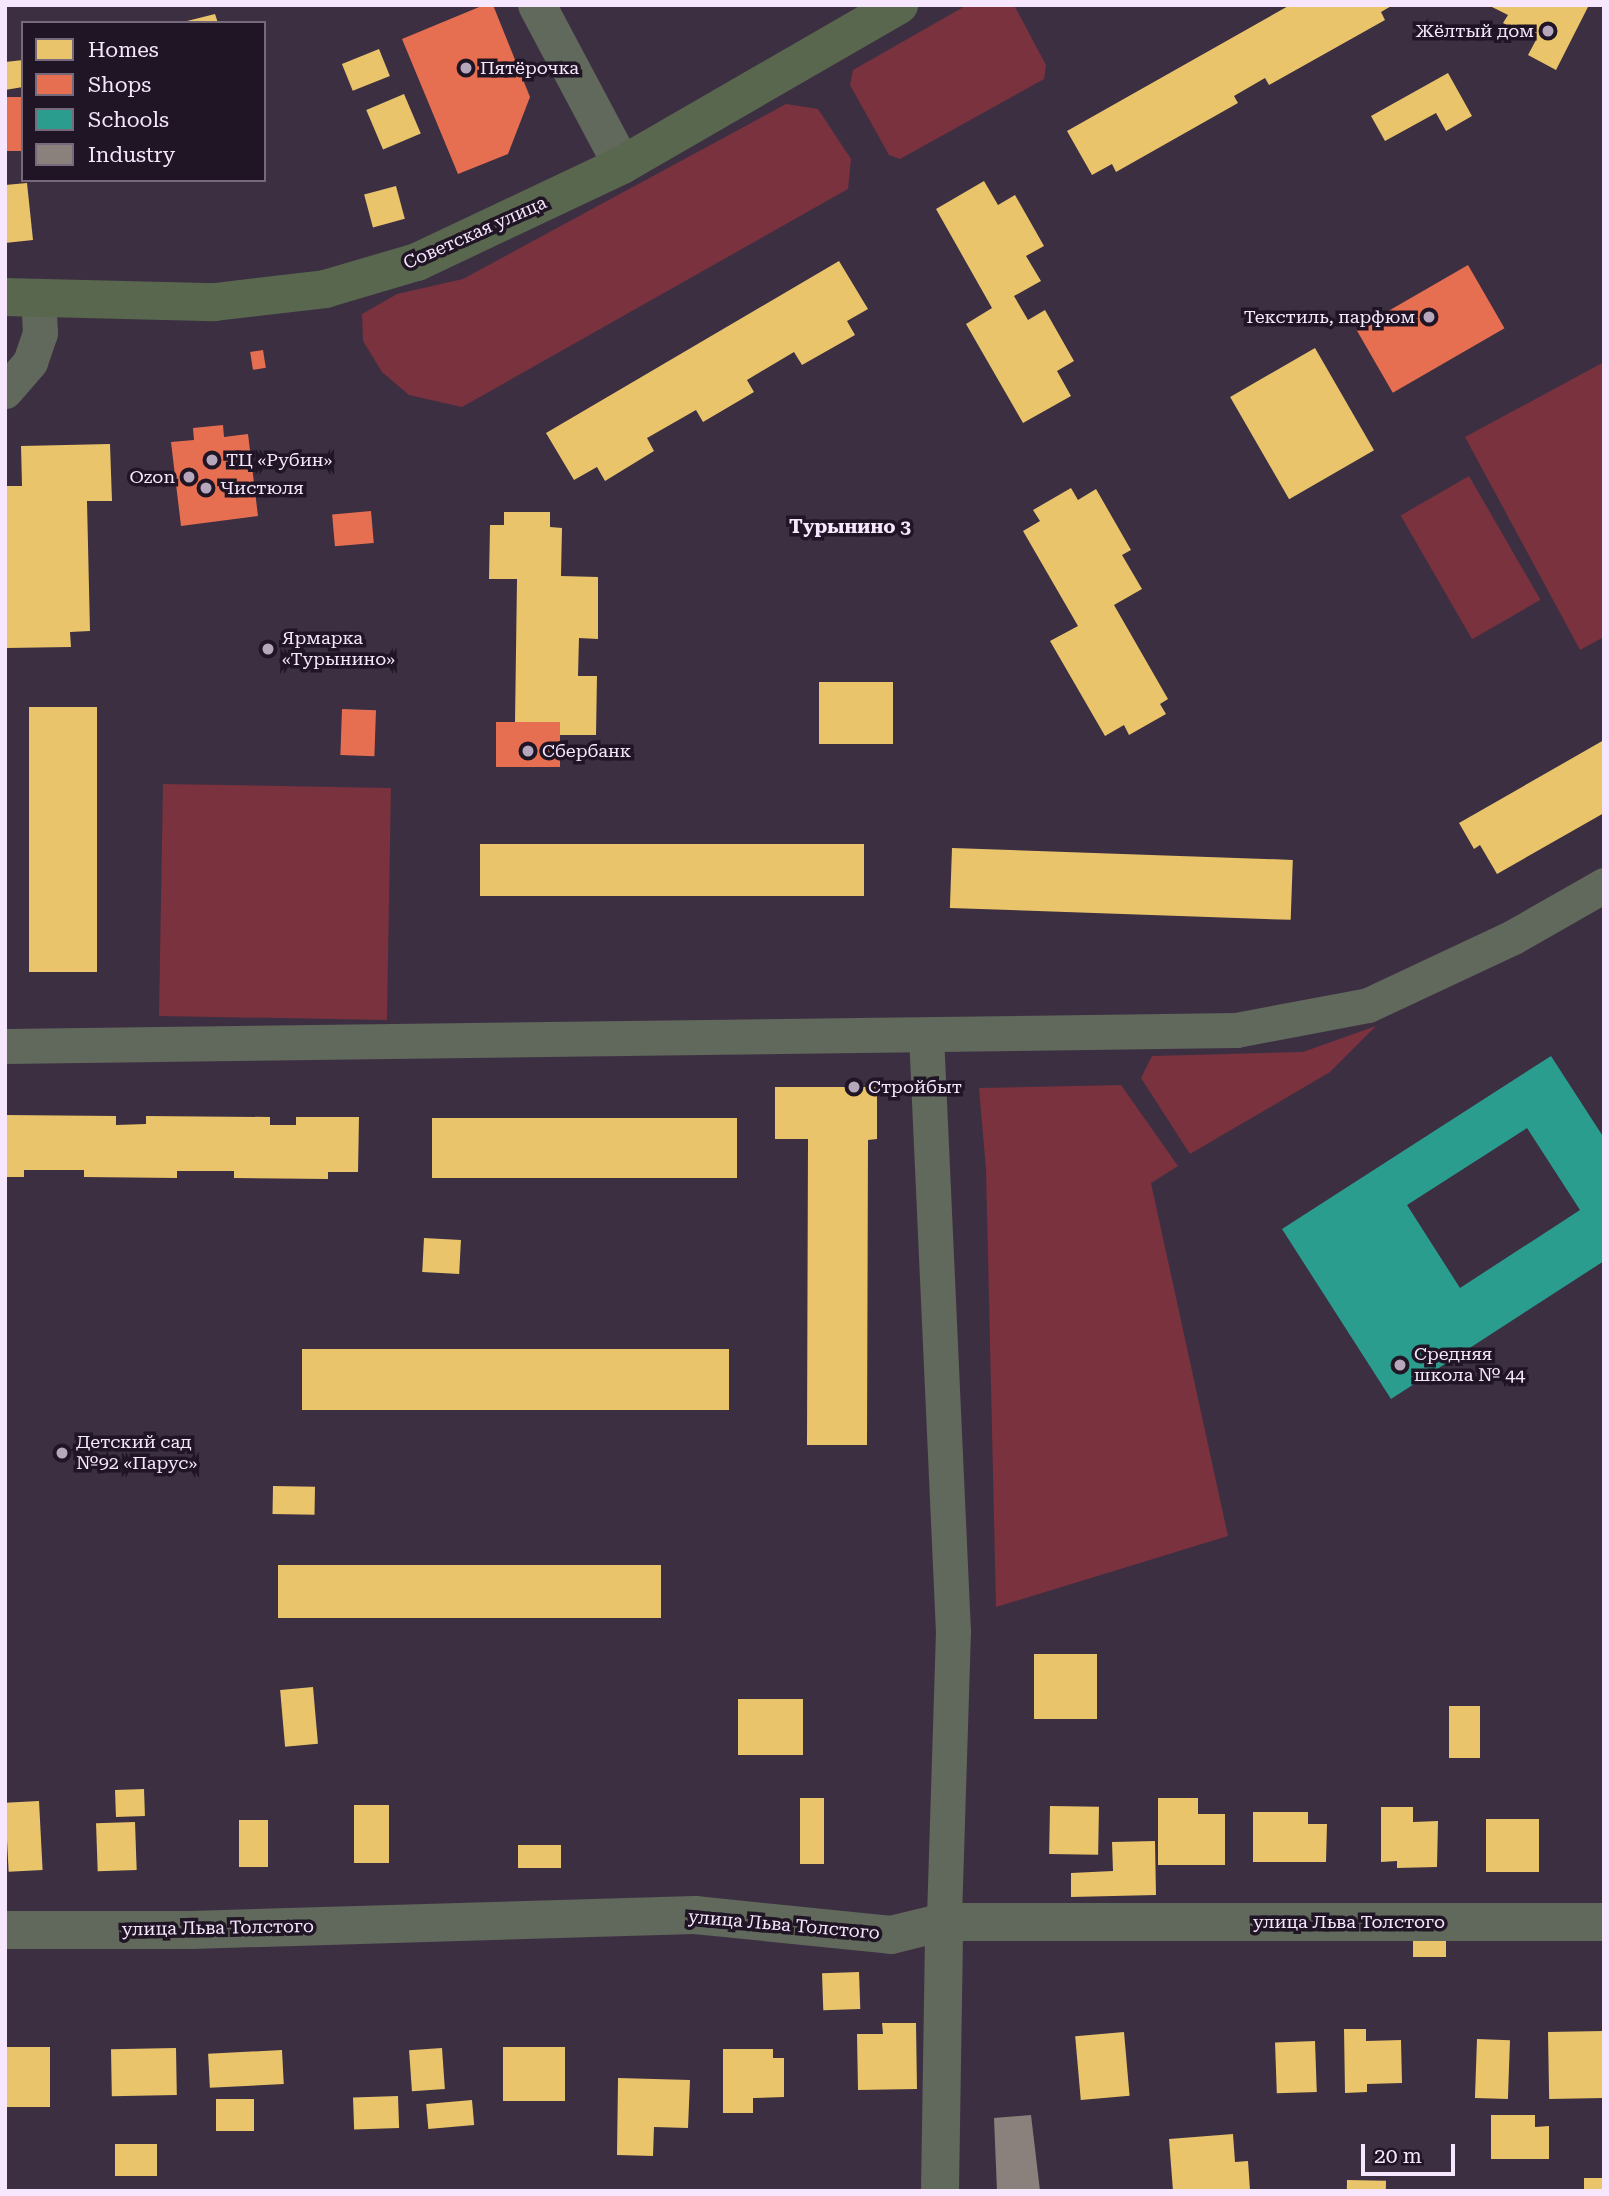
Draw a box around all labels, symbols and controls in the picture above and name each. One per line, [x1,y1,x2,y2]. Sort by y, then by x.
place label: Жёлтый дом [1416,20,1534,42]
legend [21,21,266,182]
marker: Жёлтый дом [1540,23,1556,39]
text: Homes [88,38,159,62]
place label: Пятёрочка [480,57,579,79]
marker: Пятёрочка [458,60,474,76]
text: Shops [88,73,151,97]
text: Schools [88,108,169,132]
text: Industry [88,143,175,167]
street label: Советская улица [400,192,550,274]
place label: Текстиль, парфюм [1244,306,1415,328]
marker: Текстиль, парфюм [1421,309,1437,325]
place label: ТЦ «Рубин» [226,449,332,471]
marker: ТЦ «Рубин» [204,452,220,468]
place label: Ozon [130,466,175,488]
marker: Ozon [181,469,197,485]
place label: Чистюля [220,477,304,499]
marker: Чистюля [198,480,214,496]
district label: Турынино 3 [789,516,911,538]
place label: Ярмарка «Турынино» [282,628,395,670]
marker: Ярмарка «Турынино» [260,641,276,657]
place label: Сбербанк [542,740,631,762]
marker: Сбербанк [520,743,536,759]
place label: Стройбыт [868,1076,962,1098]
marker: Стройбыт [846,1079,862,1095]
place label: Средняя школа № 44 [1414,1344,1525,1386]
marker: Средняя школа № 44 [1392,1357,1408,1373]
place label: Детский сад №92 «Парус» [76,1432,197,1474]
marker: Детский сад №92 «Парус» [54,1445,70,1461]
street label: улица Льва Толстого [687,1906,881,1944]
street label: улица Льва Толстого [1253,1911,1445,1933]
street label: улица Льва Толстого [122,1916,314,1940]
scale bar [1364,2130,1458,2174]
text: 20 m [1374,2144,1422,2168]

